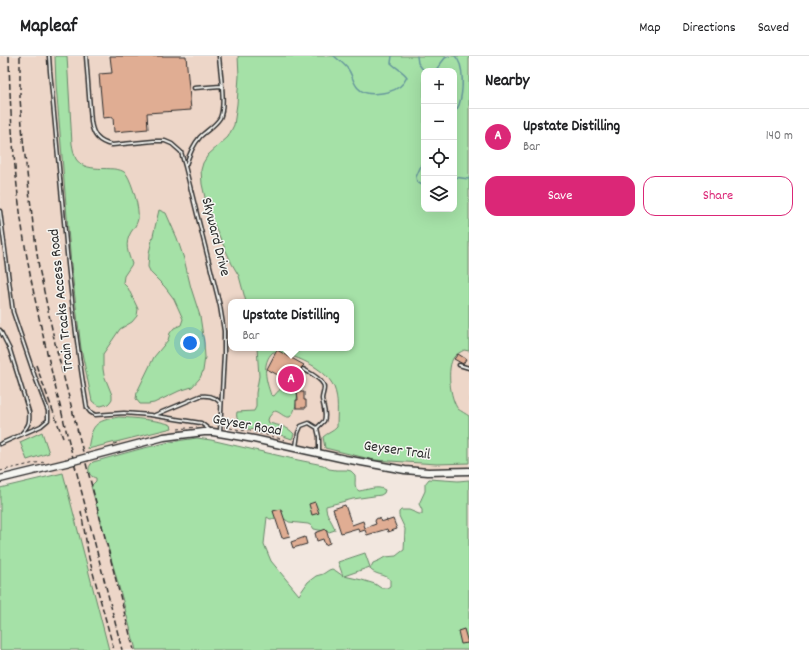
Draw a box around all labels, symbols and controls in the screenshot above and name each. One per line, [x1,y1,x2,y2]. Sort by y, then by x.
text: Mapleaf [20,14,77,41]
text: Map [639,18,661,38]
text: Directions [683,18,736,38]
text: Saved [758,18,789,38]
map controls [421,68,457,212]
button: + [421,68,457,104]
text: Nearby [485,70,529,94]
button: − [421,104,457,140]
text: Upstate Distilling [523,116,620,138]
text: A [494,127,502,146]
text: 140 m [766,127,793,146]
text: Bar [523,138,540,157]
button: locate [421,140,457,176]
button: layers [421,176,457,212]
button: Save [485,176,635,216]
button: Share [643,176,793,216]
street label: Skyward Drive [195,195,236,279]
street label: Train Tracks Access Road [44,228,80,372]
popup [228,299,354,351]
text: Upstate Distilling [242,305,340,327]
text: Bar [242,327,260,346]
your location [180,333,200,353]
pin: A [278,364,304,394]
street label: Geyser Road [211,409,283,443]
street label: Geyser Trail [362,435,432,467]

